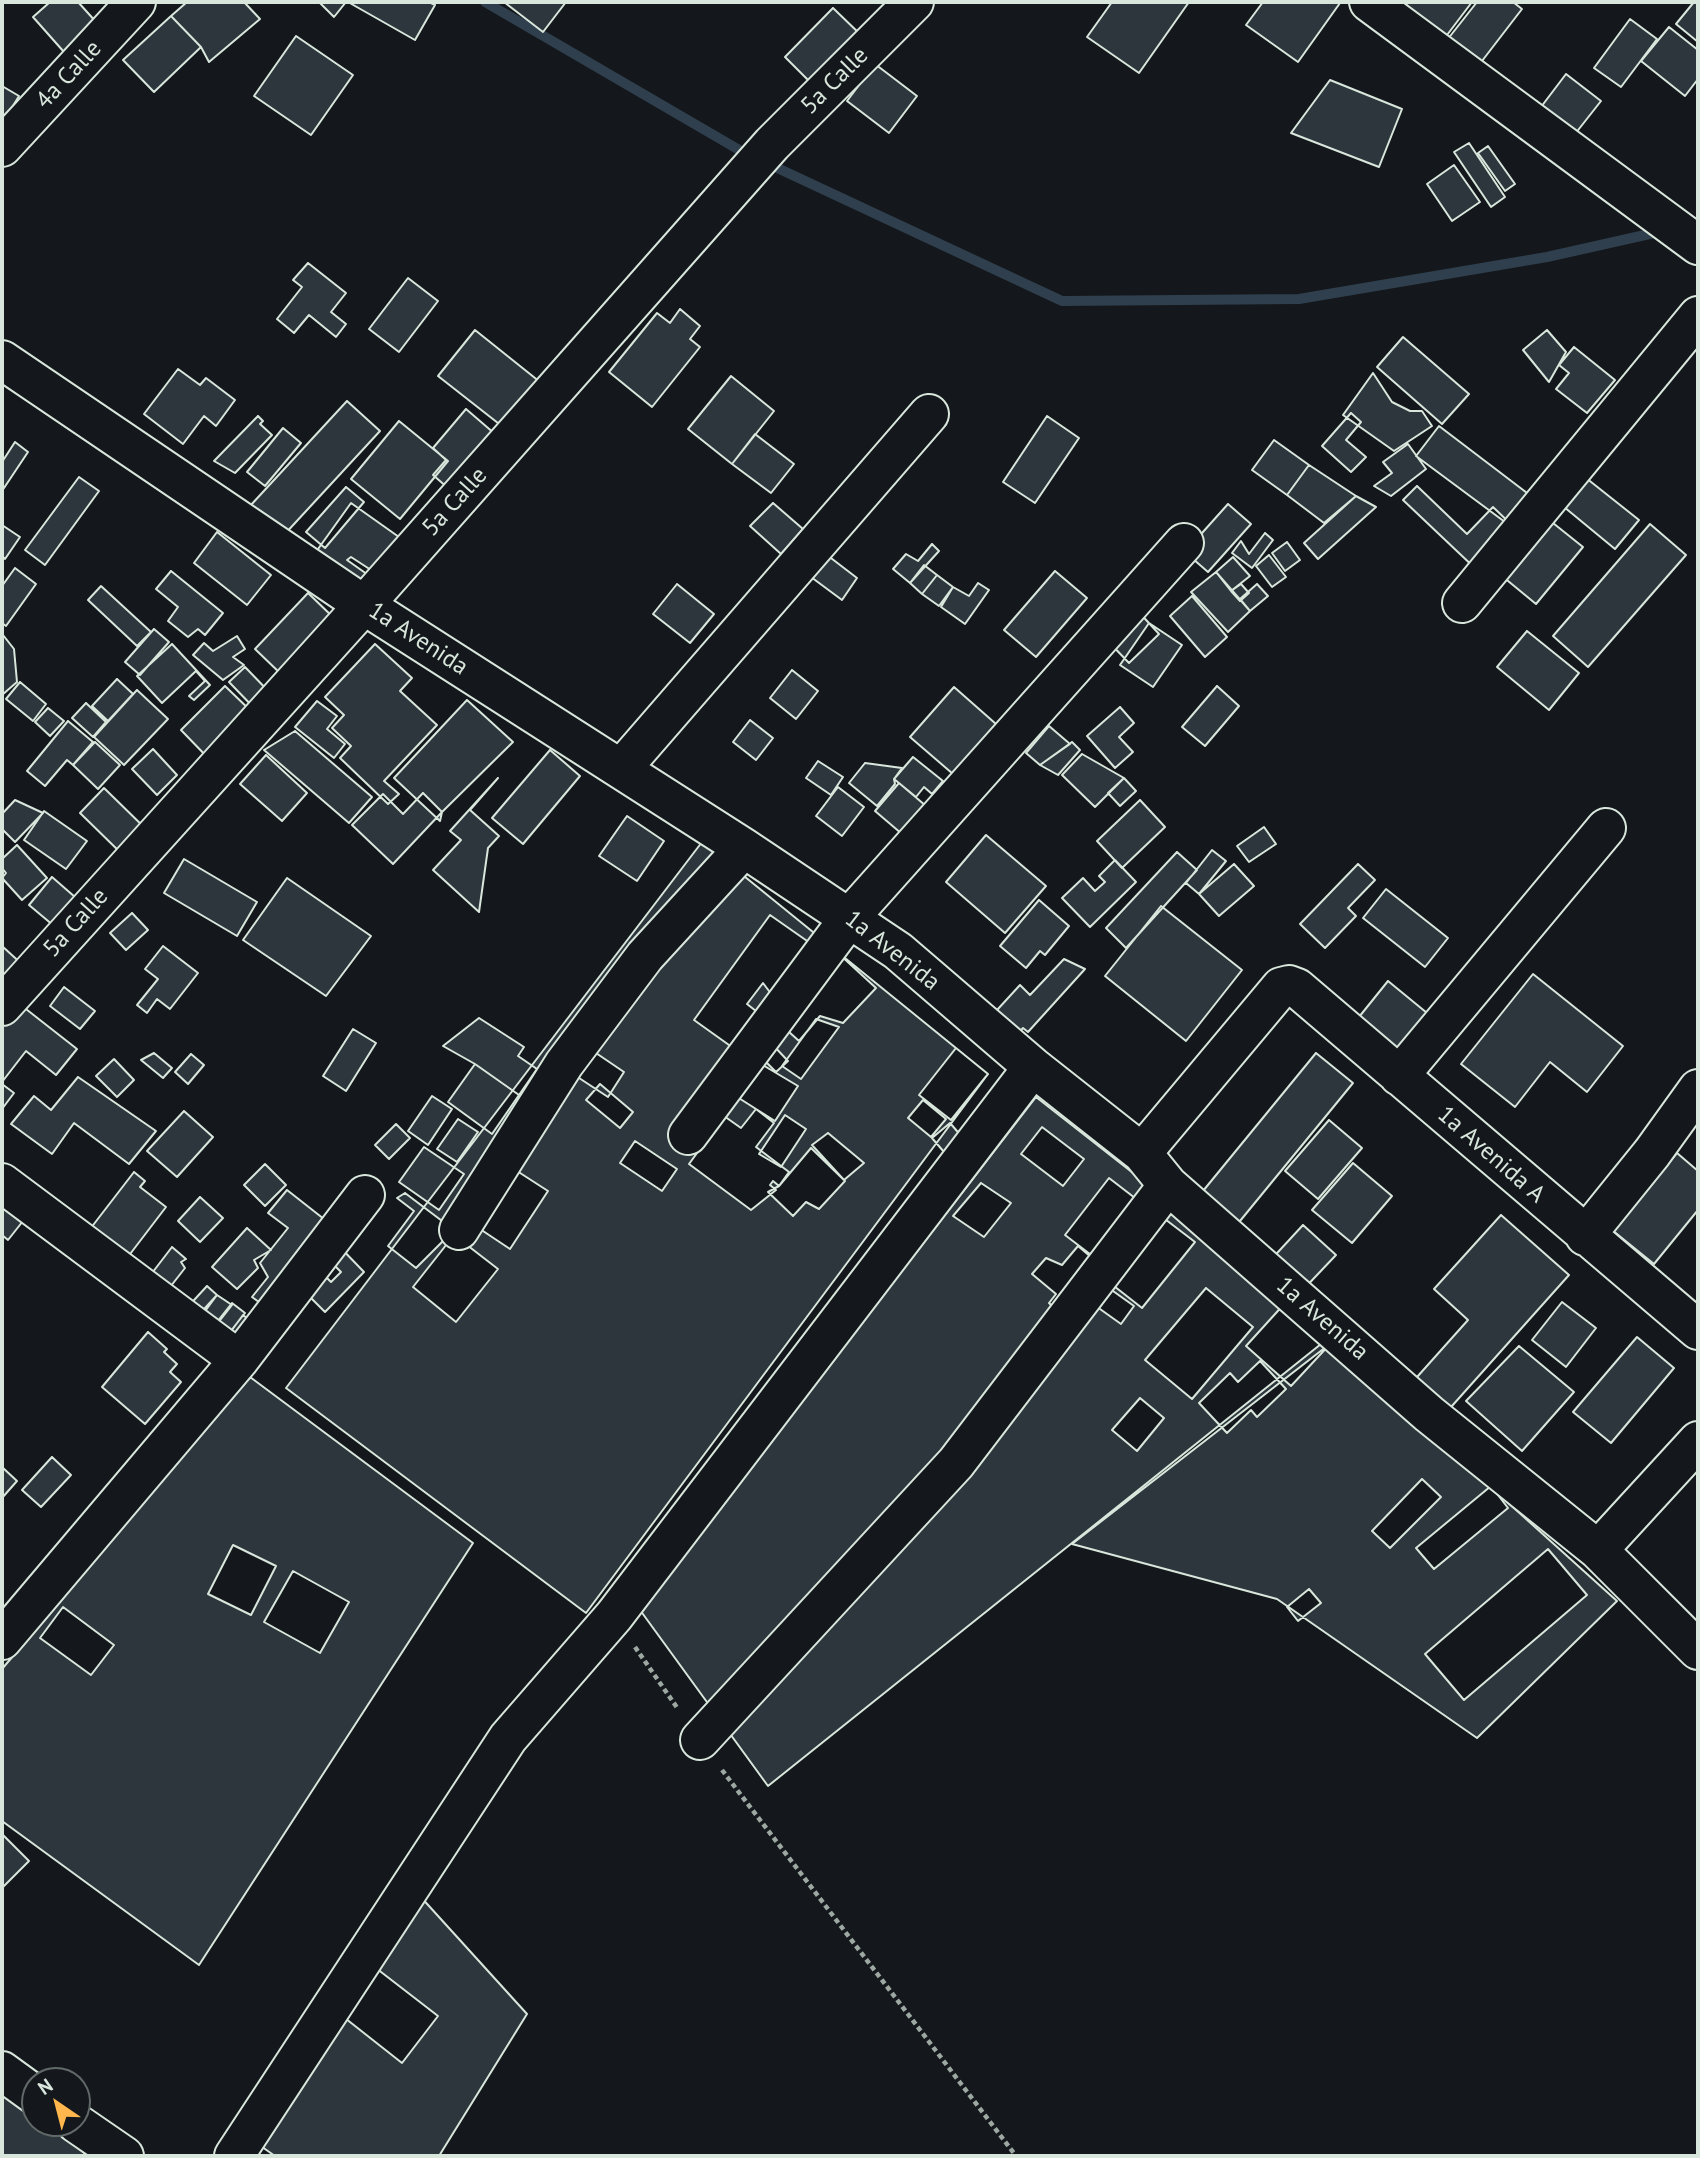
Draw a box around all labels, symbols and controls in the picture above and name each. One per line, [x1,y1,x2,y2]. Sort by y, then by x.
street label: 4a Calle [30,35,108,115]
street label: 5a Calle [796,42,874,120]
street label: 5a Calle [417,462,493,542]
street label: 1a Avenida [363,596,473,682]
street label: 5a Calle [38,883,114,963]
street label: 1a Avenida [839,905,945,997]
street label: 1a Avenida A [1431,1101,1551,1209]
street label: 1a Avenida [1270,1271,1374,1367]
north arrow [21,2067,91,2137]
text: N [33,2073,57,2100]

